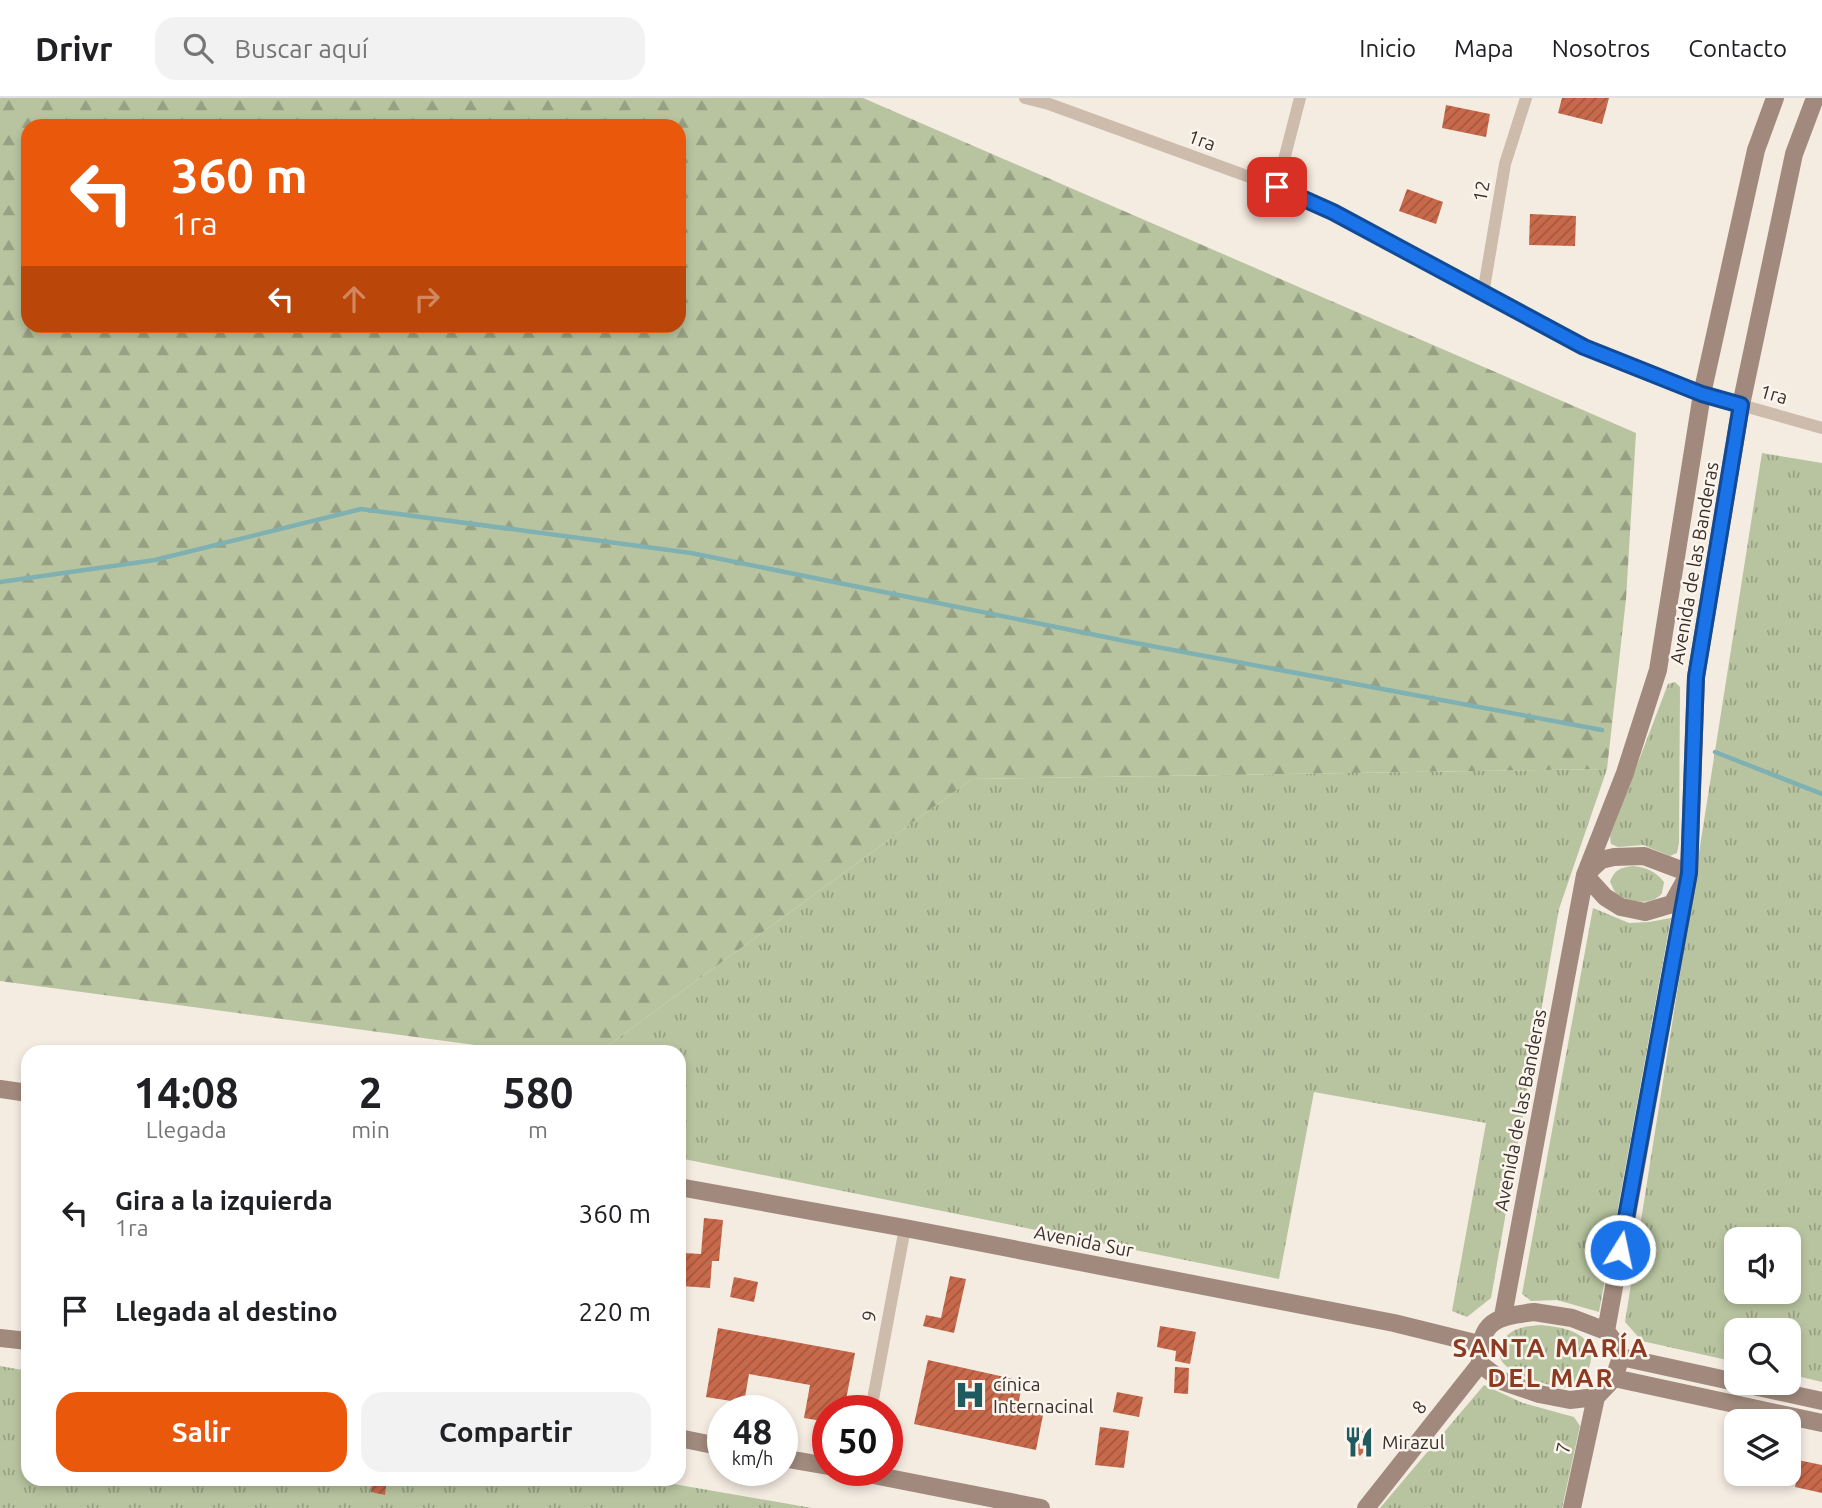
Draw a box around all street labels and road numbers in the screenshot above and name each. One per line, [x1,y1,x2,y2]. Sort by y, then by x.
street label: 1ra [1185,125,1219,155]
street label: 12 [1468,179,1494,203]
street label: 1ra [1758,380,1790,408]
street label: Avenida de las Banderas [1665,460,1723,666]
street label: Avenida de las Banderas [1490,1007,1550,1213]
street label: Avenida Sur [1033,1221,1135,1261]
street label: 9 [857,1309,881,1323]
street label: 8 [1407,1396,1431,1418]
street label: 7 [1551,1440,1575,1456]

